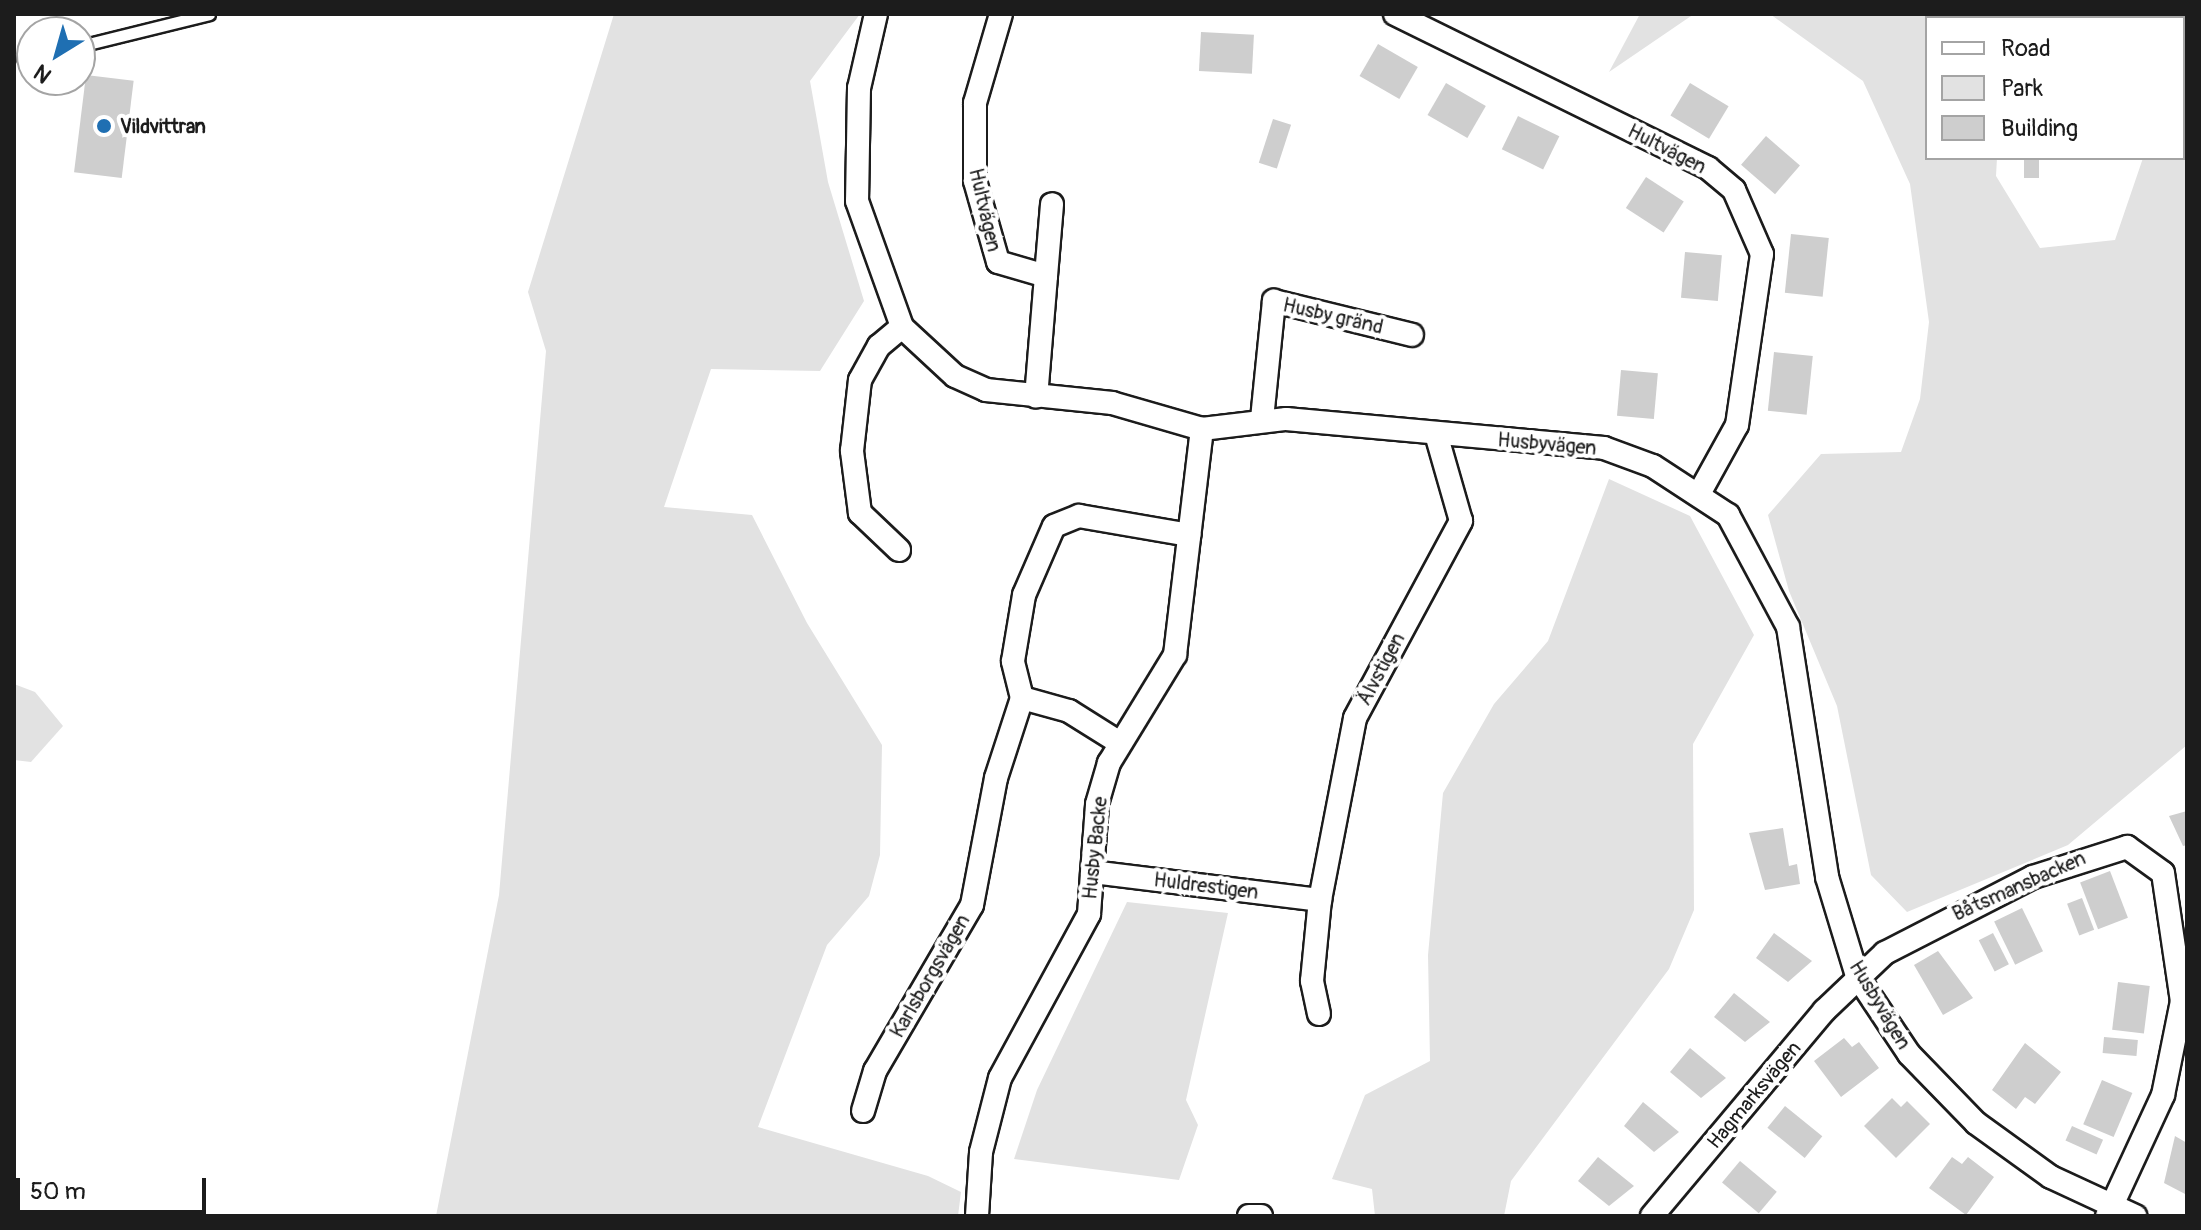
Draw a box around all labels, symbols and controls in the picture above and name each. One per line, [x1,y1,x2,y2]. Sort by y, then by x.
north arrow [16,16,96,96]
legend [1925,16,2185,160]
text: Road [2001,34,2051,63]
text: N [28,58,57,89]
text: Park [2001,74,2043,103]
place label: Vildvittran [120,114,206,138]
text: Building [2001,114,2078,143]
marker: Vildvittran [95,117,113,135]
street label: Hultvägen [1624,119,1710,179]
street label: Hultvägen [964,166,1006,254]
street label: Husby gränd [1281,293,1385,339]
street label: Husbyvägen [1496,428,1598,460]
street label: Älvstigen [1352,629,1410,709]
street label: Husby Backe [1078,795,1112,901]
street label: Båtsmansbacken [1949,846,2089,926]
street label: Huldrestigen [1152,868,1260,904]
street label: Karlsborgsvägen [885,910,975,1042]
street label: Husbyvägen [1844,956,1916,1054]
street label: Hagmarksvägen [1702,1036,1806,1154]
scale bar [20,1162,210,1212]
text: 50 m [30,1177,86,1206]

